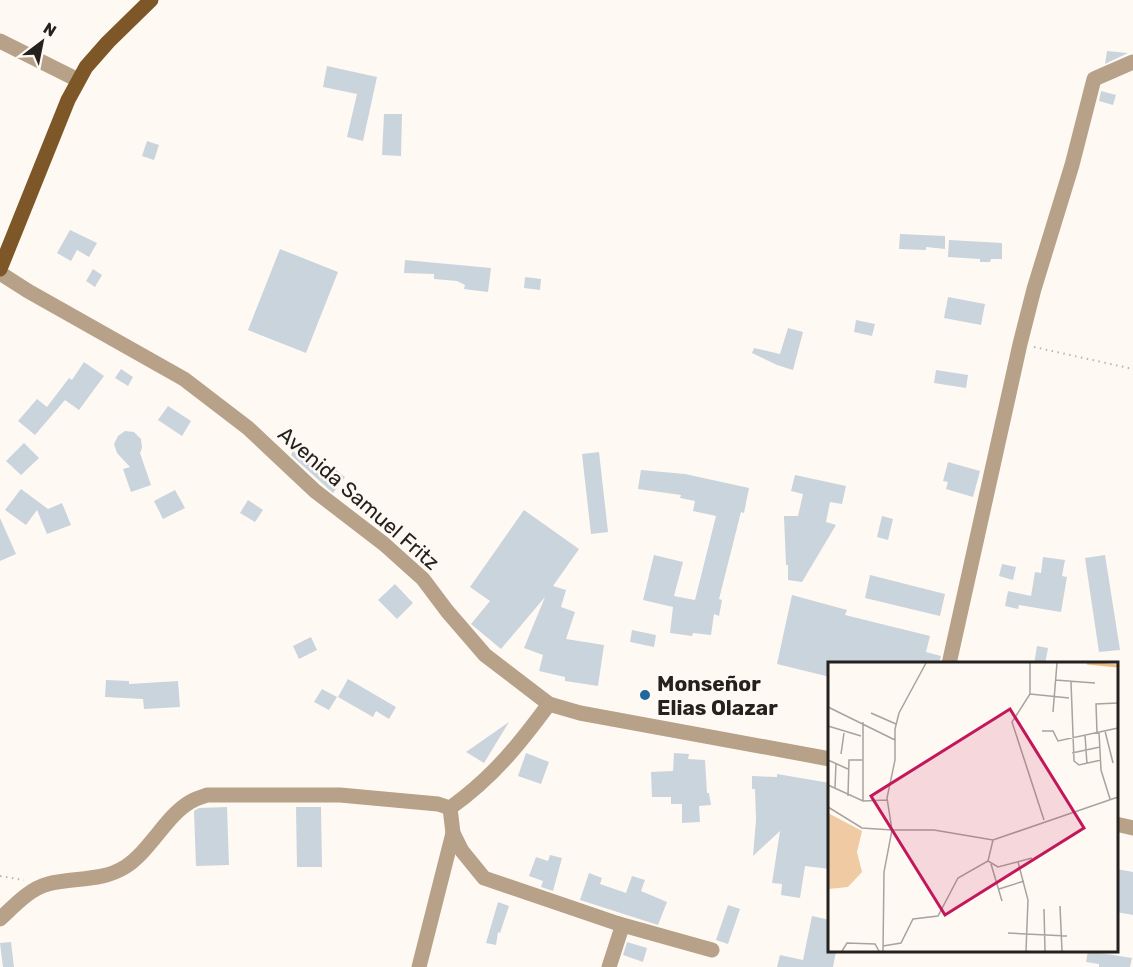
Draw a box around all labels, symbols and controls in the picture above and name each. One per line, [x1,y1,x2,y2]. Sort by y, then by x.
north arrow [12,12,72,72]
text: N [40,19,60,41]
street label: Avenida Samuel Fritz [273,421,445,575]
inset map [828,662,1118,952]
place label: Monseñor Elias Olazar [657,671,778,720]
marker: Monseñor Elias Olazar [638,688,652,702]

